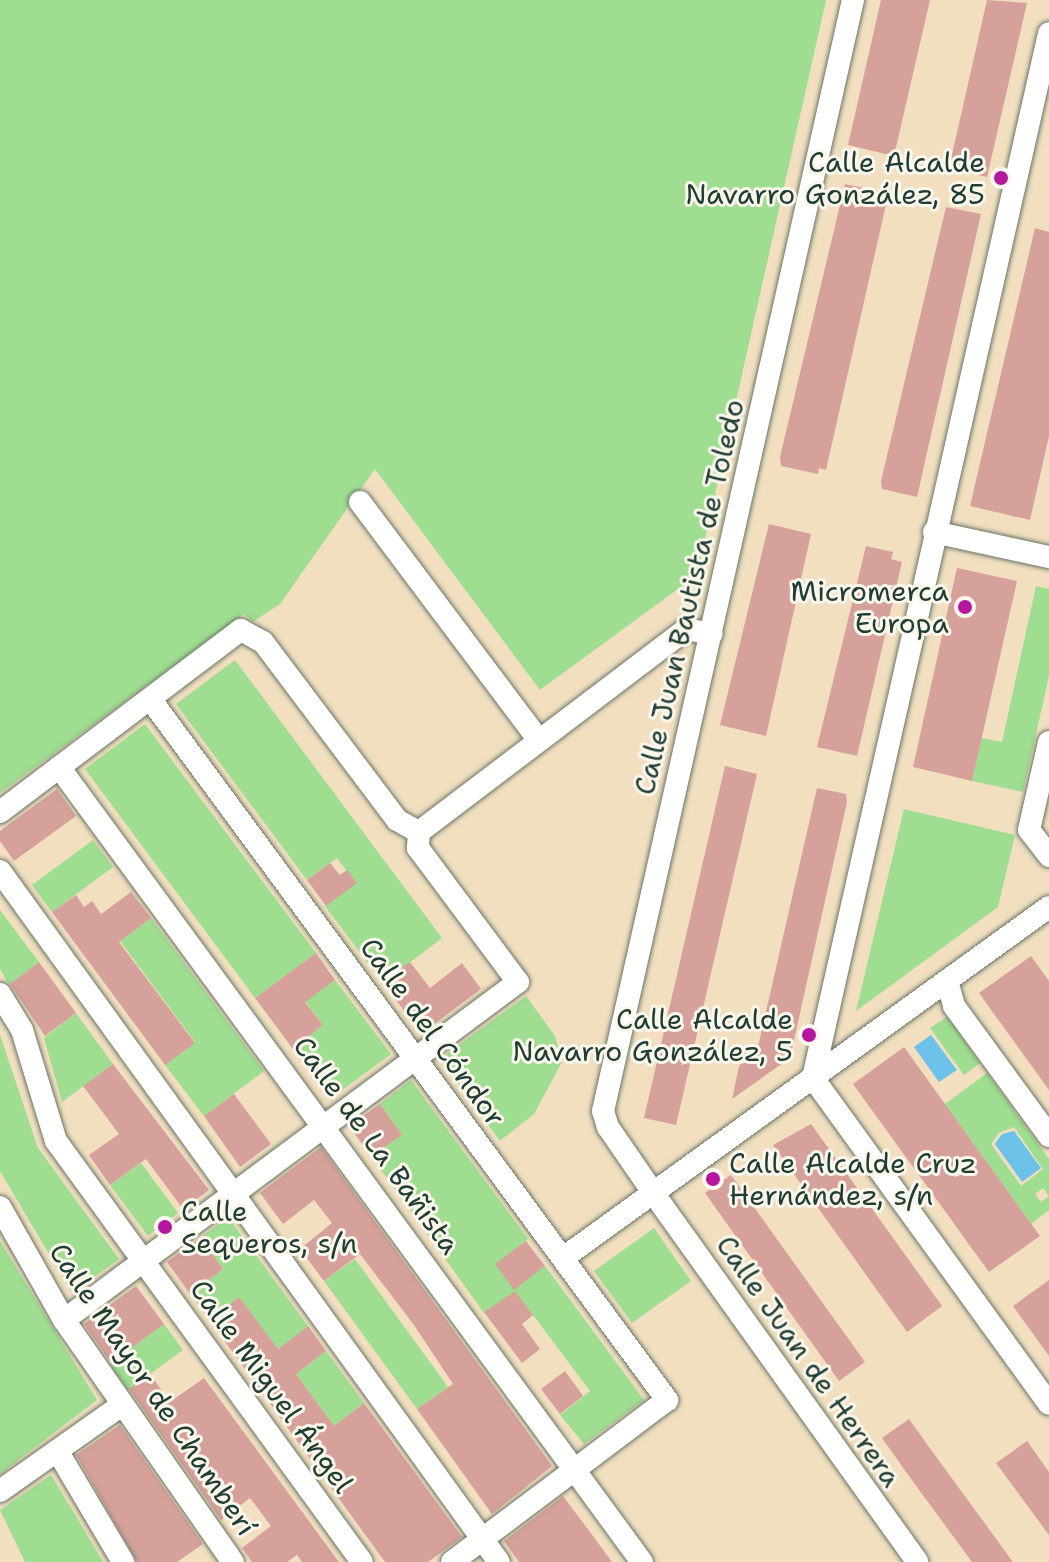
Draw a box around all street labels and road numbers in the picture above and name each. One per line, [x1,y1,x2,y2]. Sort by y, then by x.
street label: Calle Juan Bautista de Toledo [627,396,751,798]
street label: Calle del Cóndor [353,931,513,1133]
street label: Calle de La Bañista [287,1030,467,1260]
street label: Calle Juan de Herrera [709,1229,909,1493]
street label: Calle Mayor de Chamberí [42,1236,264,1542]
street label: Calle Miguel Ángel [183,1273,361,1499]

